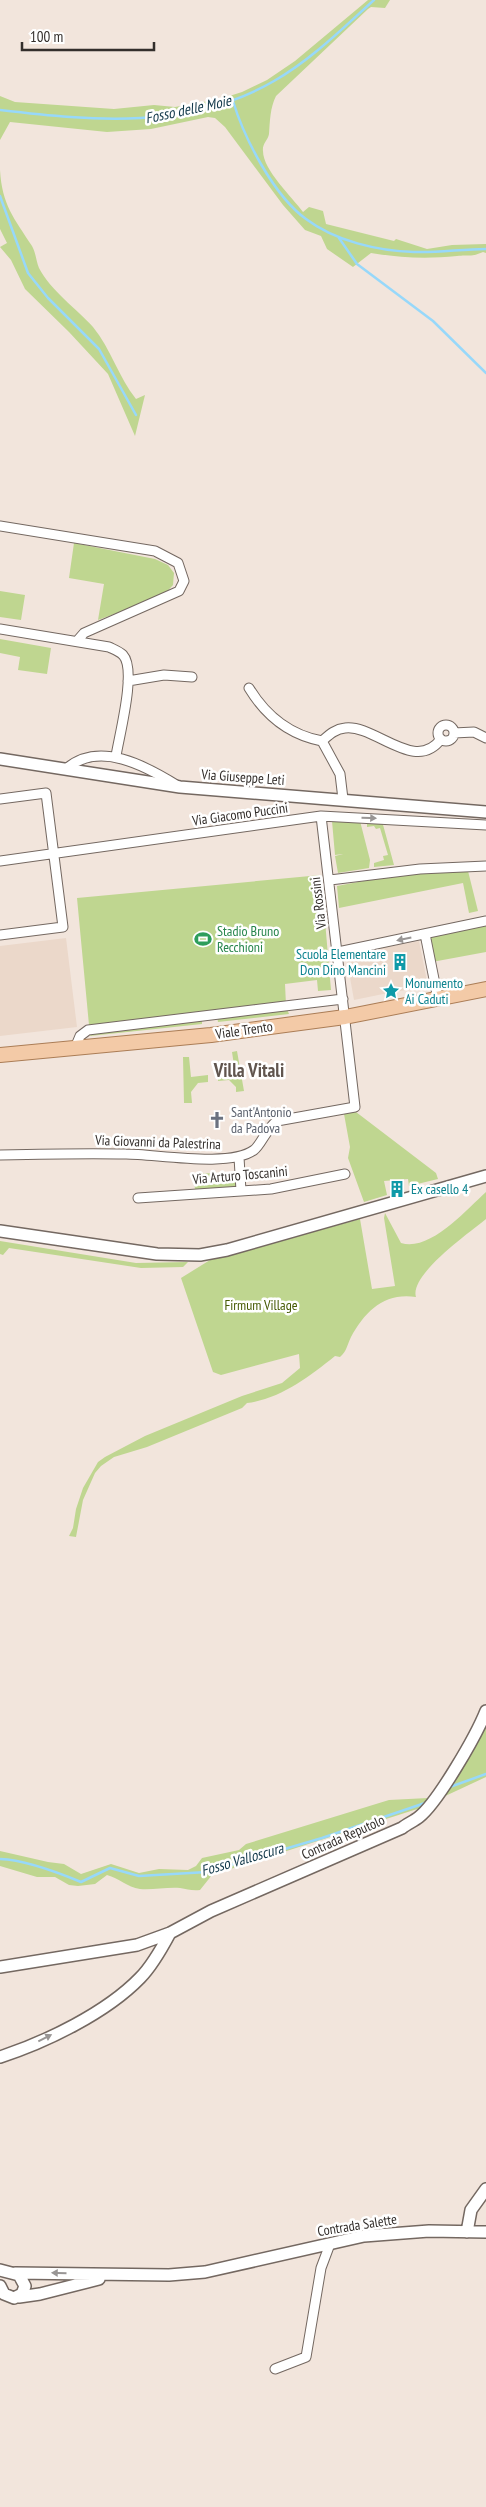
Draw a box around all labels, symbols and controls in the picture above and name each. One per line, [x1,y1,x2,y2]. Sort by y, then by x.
scale bar [22,20,155,52]
text: 100 m [30,27,63,46]
water label: Fosso delle Moie [143,90,233,127]
street label: Via Giuseppe Leti [200,765,285,789]
street label: Via Giacomo Puccini [190,798,289,830]
one-way arrow [362,814,378,822]
street label: Via Rossini [306,876,330,931]
place label: Stadio Bruno Recchioni [217,922,279,956]
sports icon: Stadio Bruno Recchioni [193,929,213,949]
one-way arrow [396,935,412,943]
place label: Scuola Elementare Don Dino Mancini [296,945,386,979]
building icon: Scuola Elementare Don Dino Mancini [390,952,410,972]
place label: Monumento Ai Caduti [405,974,463,1008]
place icon: Monumento Ai Caduti [381,981,401,1001]
street label: Viale Trento [213,1017,274,1043]
district label: Villa Vitali [213,1058,284,1082]
place label: Sant'Antonio da Padova [231,1103,292,1137]
church icon: Sant'Antonio da Padova [207,1110,227,1130]
street label: Via Giovanni da Palestrina [94,1131,221,1153]
street label: Via Arturo Toscanini [191,1162,288,1188]
building icon: Ex casello 4 [387,1179,407,1199]
place label: Ex casello 4 [411,1180,469,1198]
park label: Firmum Village [224,1296,298,1314]
street label: Contrada Reputolo [299,1811,387,1863]
water label: Fosso Valloscura [199,1838,286,1880]
one-way arrow [38,2034,52,2042]
street label: Contrada Salette [316,2210,398,2240]
one-way arrow [51,2269,67,2277]

